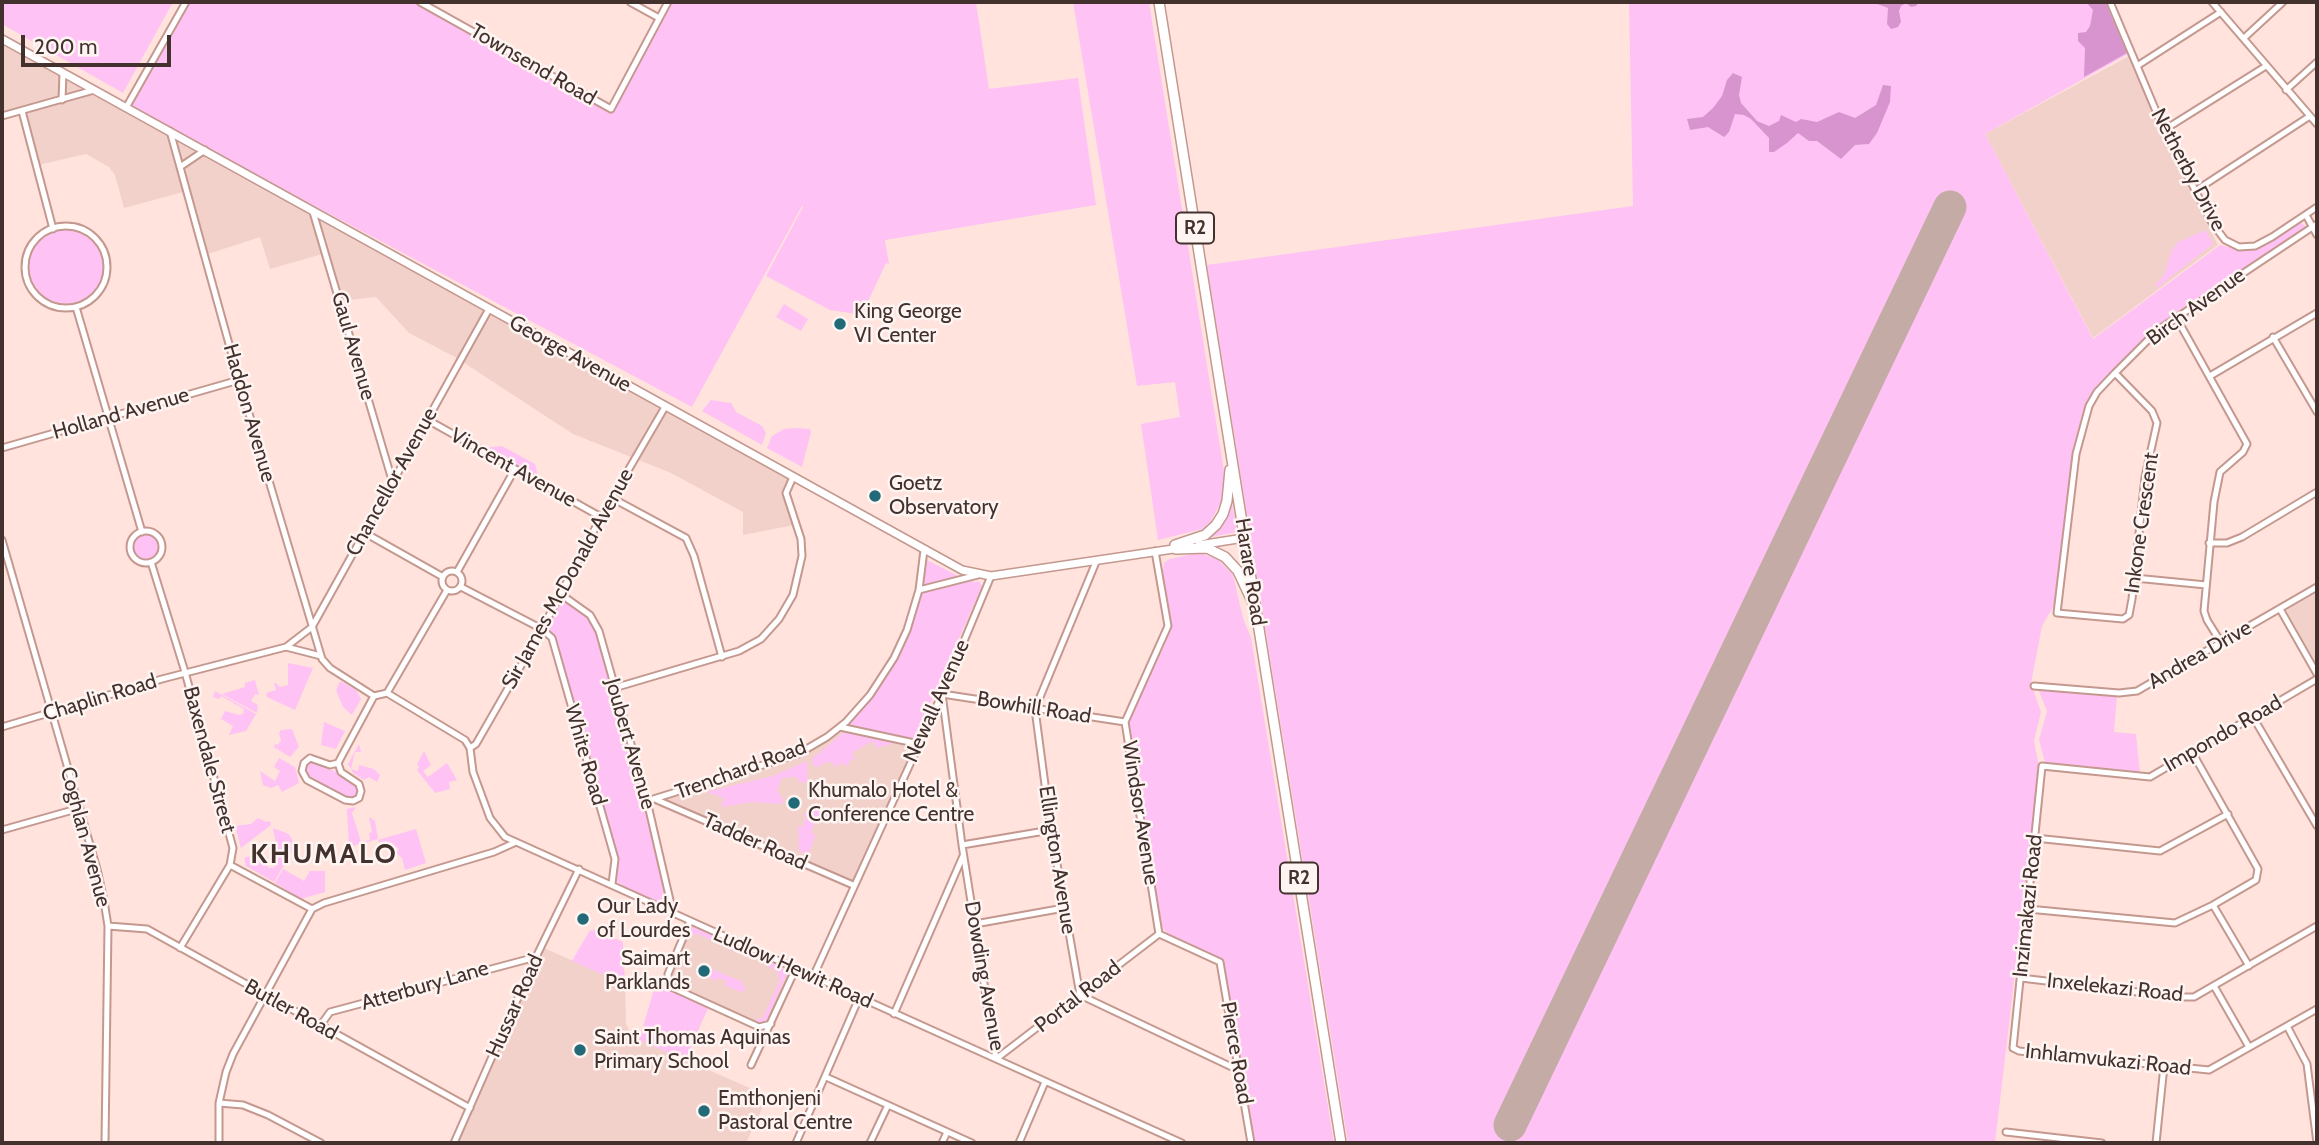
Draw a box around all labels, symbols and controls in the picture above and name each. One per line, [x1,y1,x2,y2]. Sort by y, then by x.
street label: Townsend Road [466,19,600,111]
scale bar [24,21,175,65]
text: 200 m [34,34,97,59]
street label: Netherby Drive [2145,105,2231,235]
road number: R2 [1176,212,1214,244]
street label: Birch Avenue [2142,263,2250,351]
street label: Gaul Avenue [326,289,380,403]
place label: King George VI Center [854,299,962,349]
street label: George Avenue [505,310,635,398]
marker: King George VI Center [832,316,848,332]
street label: Haddon Avenue [217,341,281,485]
street label: Holland Avenue [50,382,192,446]
street label: Chancellor Avenue [341,403,443,561]
street label: Vincent Avenue [446,423,580,513]
street label: Inkone Crescent [2120,451,2164,595]
street label: Sir James McDonald Avenue [497,464,639,694]
place label: Goetz Observatory [889,471,999,521]
marker: Goetz Observatory [867,488,883,504]
street label: Harare Road [1229,516,1271,628]
street label: Andrea Drive [2144,615,2256,695]
street label: Newall Avenue [899,636,975,766]
street label: Chaplin Road [40,669,160,727]
street label: Joubert Avenue [599,676,661,812]
street label: Baxendale Street [177,684,241,836]
street label: Bowhill Road [975,687,1093,729]
street label: Impondo Road [2160,690,2286,778]
street label: White Road [559,702,611,808]
street label: Trenchard Road [672,735,810,805]
street label: Windsor Avenue [1116,739,1164,887]
street label: Coghlan Avenue [54,764,116,910]
place label: Khumalo Hotel & Conference Centre [808,778,974,828]
street label: Ellington Avenue [1033,784,1081,936]
marker: Khumalo Hotel & Conference Centre [786,795,802,811]
street label: Tadder Road [699,808,811,876]
street label: Inzimakazi Road [2008,833,2048,979]
district label: KHUMALO [251,838,397,872]
road number: R2 [1280,862,1318,894]
place label: Our Lady of Lourdes [597,894,690,944]
street label: Dowding Avenue [958,899,1010,1053]
marker: Our Lady of Lourdes [575,911,591,927]
street label: Ludlow Hewit Road [709,922,877,1014]
place label: Saimart Parklands [605,946,690,996]
street label: Hussar Road [481,951,549,1061]
street label: Atterbury Lane [358,956,492,1016]
street label: Portal Road [1030,956,1126,1038]
marker: Saimart Parklands [696,963,712,979]
street label: Inxelekazi Road [2046,968,2184,1008]
street label: Butler Road [240,974,342,1046]
street label: Pierce Road [1215,1000,1257,1106]
place label: Saint Thomas Aquinas Primary School [594,1025,790,1075]
street label: Inhlamvukazi Road [2024,1039,2192,1081]
marker: Saint Thomas Aquinas Primary School [572,1042,588,1058]
place label: Emthonjeni Pastoral Centre [718,1086,852,1136]
marker: Emthonjeni Pastoral Centre [696,1103,712,1119]

